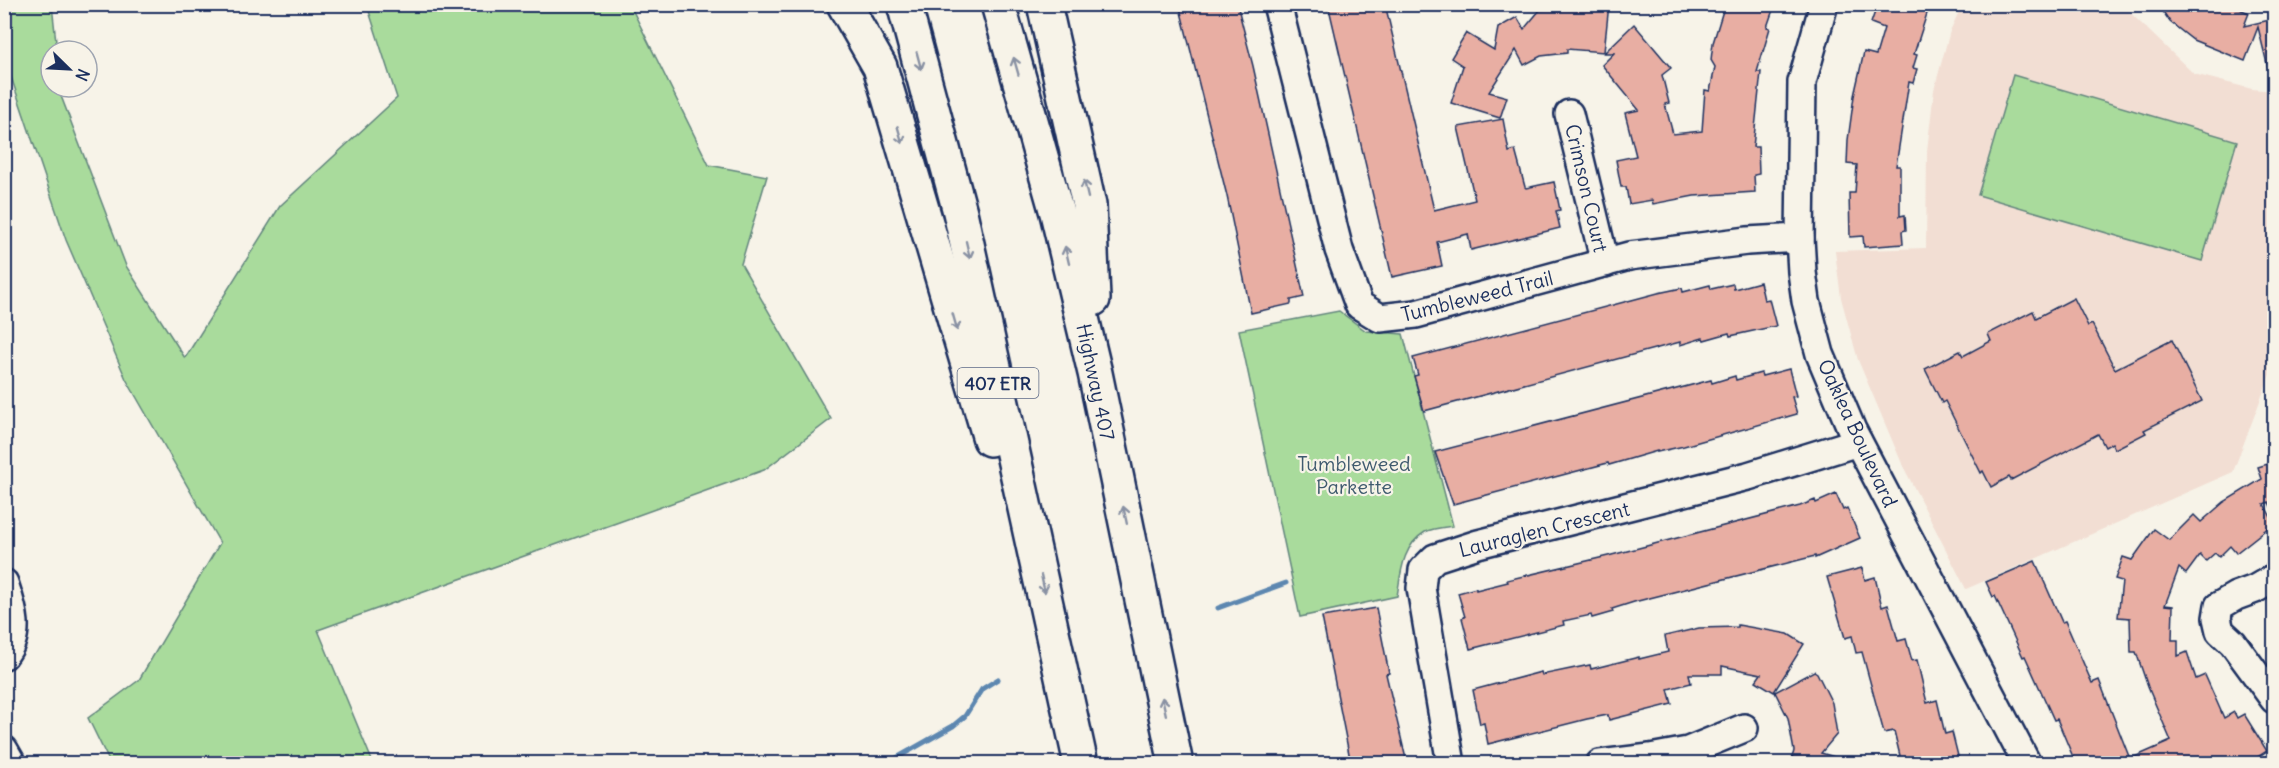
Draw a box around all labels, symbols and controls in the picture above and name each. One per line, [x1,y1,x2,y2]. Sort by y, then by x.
north arrow [39,39,99,99]
one-way arrow [914,51,926,70]
one-way arrow [1010,57,1021,76]
text: N [71,66,94,84]
street label: Crimson Court [1560,122,1614,255]
one-way arrow [895,125,906,144]
one-way arrow [1079,180,1091,199]
one-way arrow [963,240,975,259]
one-way arrow [1061,245,1072,265]
street label: Tumbleweed Trail [1398,265,1556,327]
one-way arrow [950,312,961,331]
street label: Highway 407 [1071,321,1121,443]
street label: Oaklea Boulevard [1813,355,1903,511]
road number: 407 ETR [958,368,1038,398]
park label: Tumbleweed Parkette [1297,451,1411,499]
street label: Lauraglen Crescent [1456,496,1632,562]
one-way arrow [1119,506,1130,526]
one-way arrow [1037,574,1049,593]
one-way arrow [1158,697,1170,716]

